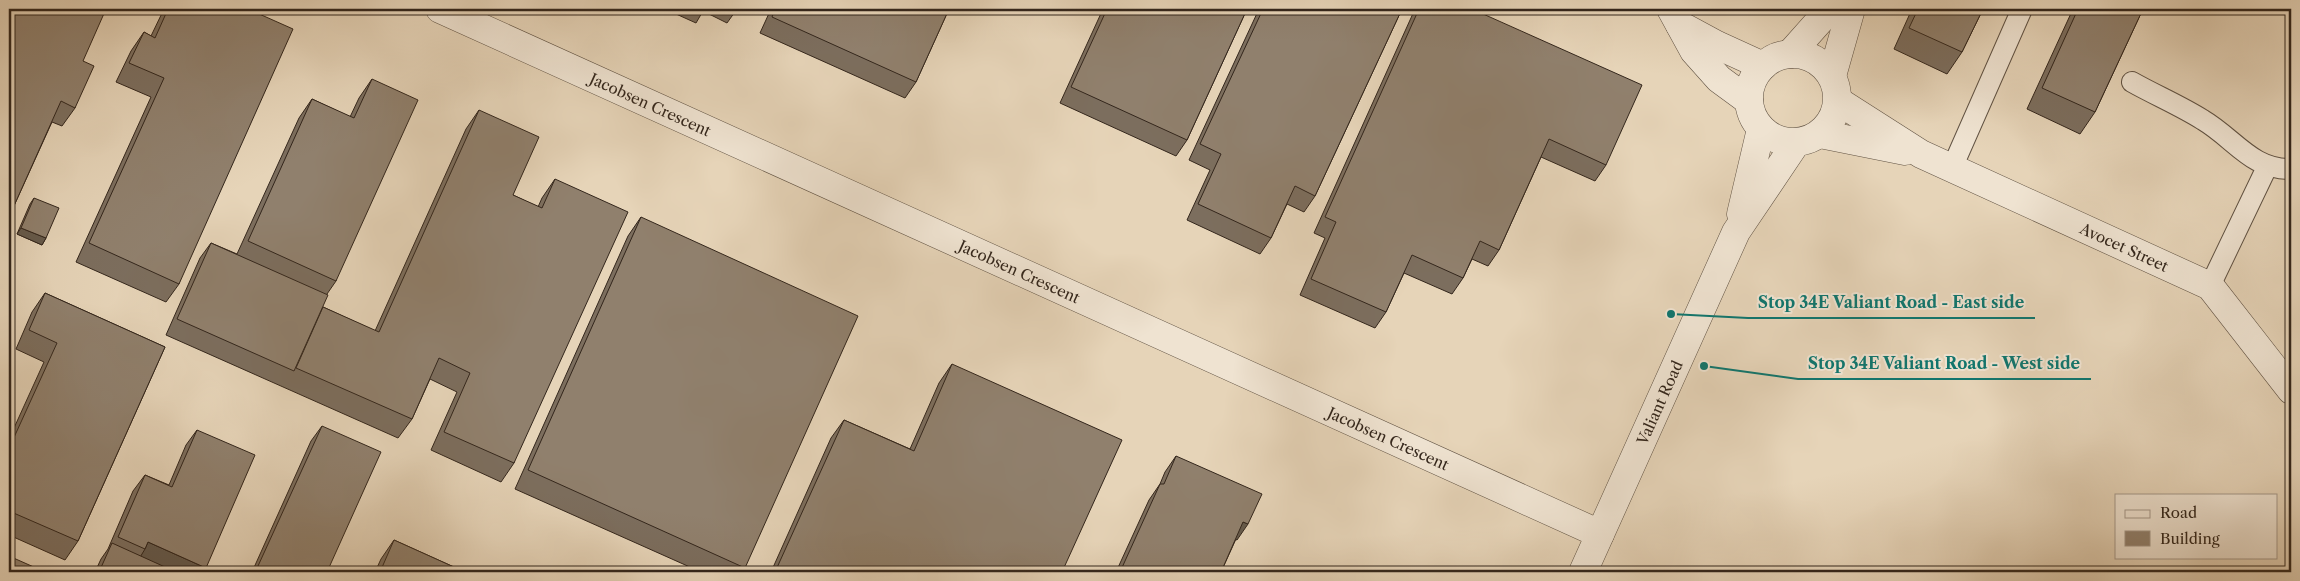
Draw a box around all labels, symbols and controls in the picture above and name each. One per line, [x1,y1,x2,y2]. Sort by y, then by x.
street label: Jacobsen Crescent [585,68,715,140]
street label: Avocet Street [2076,218,2172,276]
street label: Jacobsen Crescent [954,235,1084,307]
callout: Stop 34E Valiant Road - East side [1748,287,2035,318]
text: Stop 34E Valiant Road - East side [1758,292,2025,312]
callout: Stop 34E Valiant Road - West side [1798,348,2091,379]
text: Stop 34E Valiant Road - West side [1808,353,2081,373]
street label: Valiant Road [1632,357,1686,448]
street label: Jacobsen Crescent [1323,402,1453,474]
legend [2115,494,2278,558]
text: Road [2160,503,2197,522]
text: Building [2160,529,2220,548]

